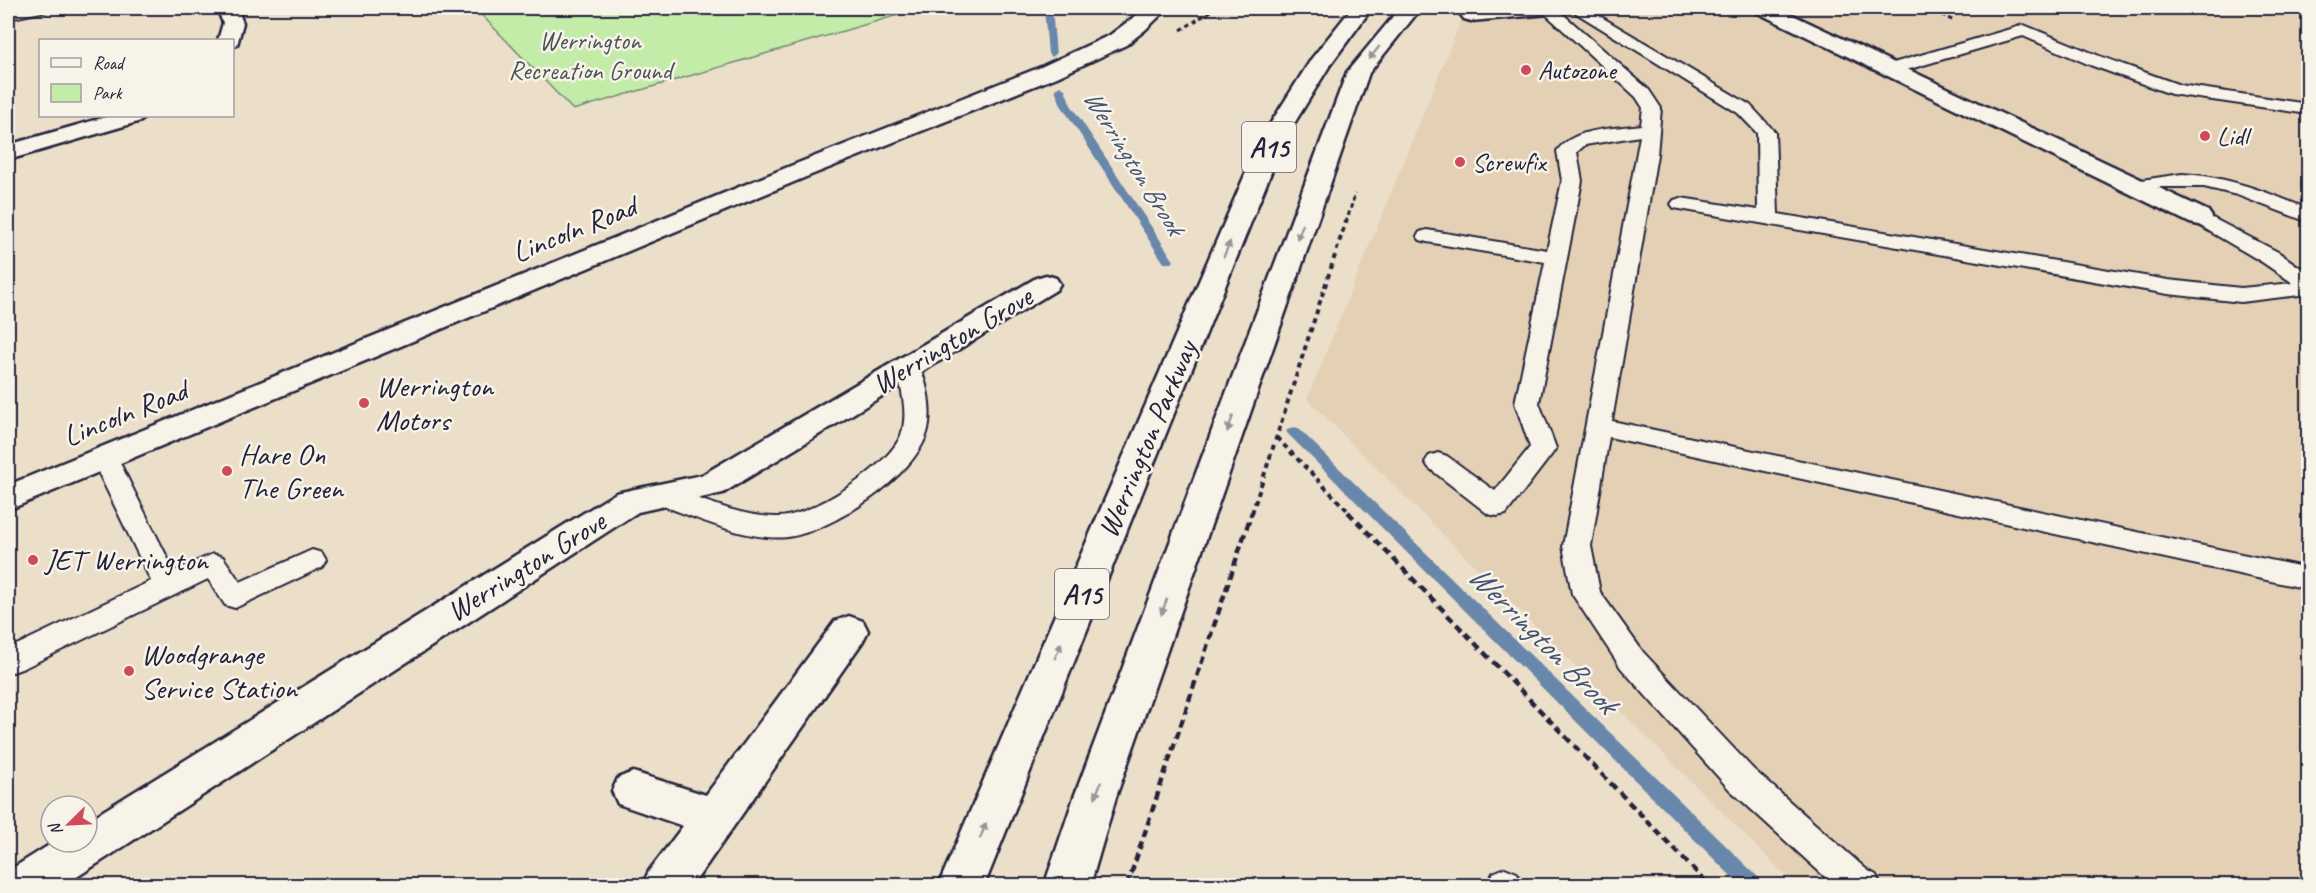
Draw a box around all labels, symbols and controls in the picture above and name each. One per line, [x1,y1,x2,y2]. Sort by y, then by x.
park label: Werrington Recreation Ground [508,24,675,87]
legend [39,39,234,117]
one-way arrow [1367,45,1380,61]
text: Road [93,52,126,74]
place label: Autozone [1538,54,1618,87]
marker: Autozone [1519,63,1533,77]
text: Park [93,82,123,104]
water label: Werrington Brook [1076,83,1194,244]
place label: Lidl [2217,120,2252,153]
road number: A15 [1242,122,1296,172]
marker: Lidl [2198,129,2212,143]
place label: Screwfix [1472,146,1548,179]
marker: Screwfix [1453,155,1467,169]
street label: Lincoln Road [506,185,645,271]
one-way arrow [1294,223,1304,241]
one-way arrow [1222,240,1231,257]
street label: Werrington Grove [865,276,1041,403]
street label: Werrington Parkway [1089,333,1207,543]
place label: Werrington Motors [376,367,495,439]
street label: Lincoln Road [57,369,196,455]
marker: Werrington Motors [357,396,371,410]
one-way arrow [1225,415,1235,433]
place label: Hare On The Green [239,435,345,507]
marker: Hare On The Green [220,464,234,478]
street label: Werrington Grove [440,501,614,630]
place label: JET Werrington [43,541,209,579]
marker: JET Werrington [26,553,40,567]
water label: Werrington Brook [1460,556,1630,726]
road number: A15 [1055,569,1109,619]
one-way arrow [1159,598,1168,616]
place label: Woodgrange Service Station [141,635,299,707]
one-way arrow [1053,642,1063,660]
marker: Woodgrange Service Station [122,664,136,678]
one-way arrow [1092,781,1102,799]
north arrow [39,794,99,854]
text: N [44,818,67,838]
one-way arrow [979,822,988,840]

